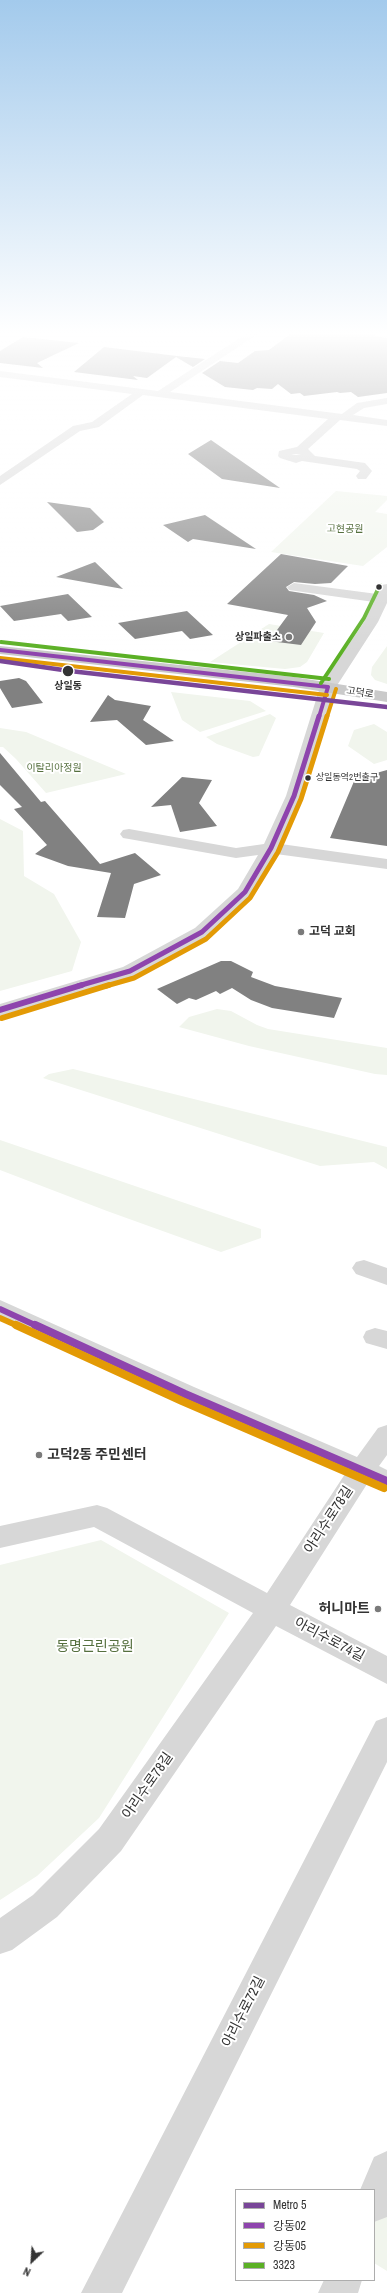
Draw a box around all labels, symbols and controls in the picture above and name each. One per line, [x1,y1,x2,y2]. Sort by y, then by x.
park label: 고현공원 [327,523,363,535]
unlabelled marker [374,582,384,592]
place label: 상일파출소 [235,631,281,643]
marker: 상일파출소 [284,632,294,642]
marker: 상일동 [61,664,75,678]
place label: 상일동 [54,680,82,692]
street label: 고덕로 [345,685,375,701]
park label: 이탈리아정원 [26,762,82,774]
marker: 상일동역2번출구 [303,773,313,783]
place label: 상일동역2번출구 [316,773,378,783]
place label: 고덕 교회 [309,925,356,939]
marker: 고덕 교회 [296,927,306,937]
place label: 고덕2동 주민센터 [47,1447,147,1463]
marker: 고덕2동 주민센터 [34,1450,44,1460]
street label: 아리수로78길 [301,1483,357,1557]
place label: 허니마트 [318,1601,370,1617]
marker: 허니마트 [373,1604,383,1614]
street label: 아리수로74길 [291,1614,367,1666]
park label: 동명근린공원 [56,1639,134,1655]
street label: 아리수로78길 [119,1750,177,1822]
street label: 아리수로72길 [219,1974,269,2050]
legend [235,2189,375,2281]
text: Metro 5 [273,2197,306,2213]
text: 강동02 [273,2218,306,2234]
text: 강동05 [273,2238,306,2254]
north arrow [12,2241,52,2281]
text: 3323 [273,2257,295,2273]
text: N [21,2264,33,2280]

